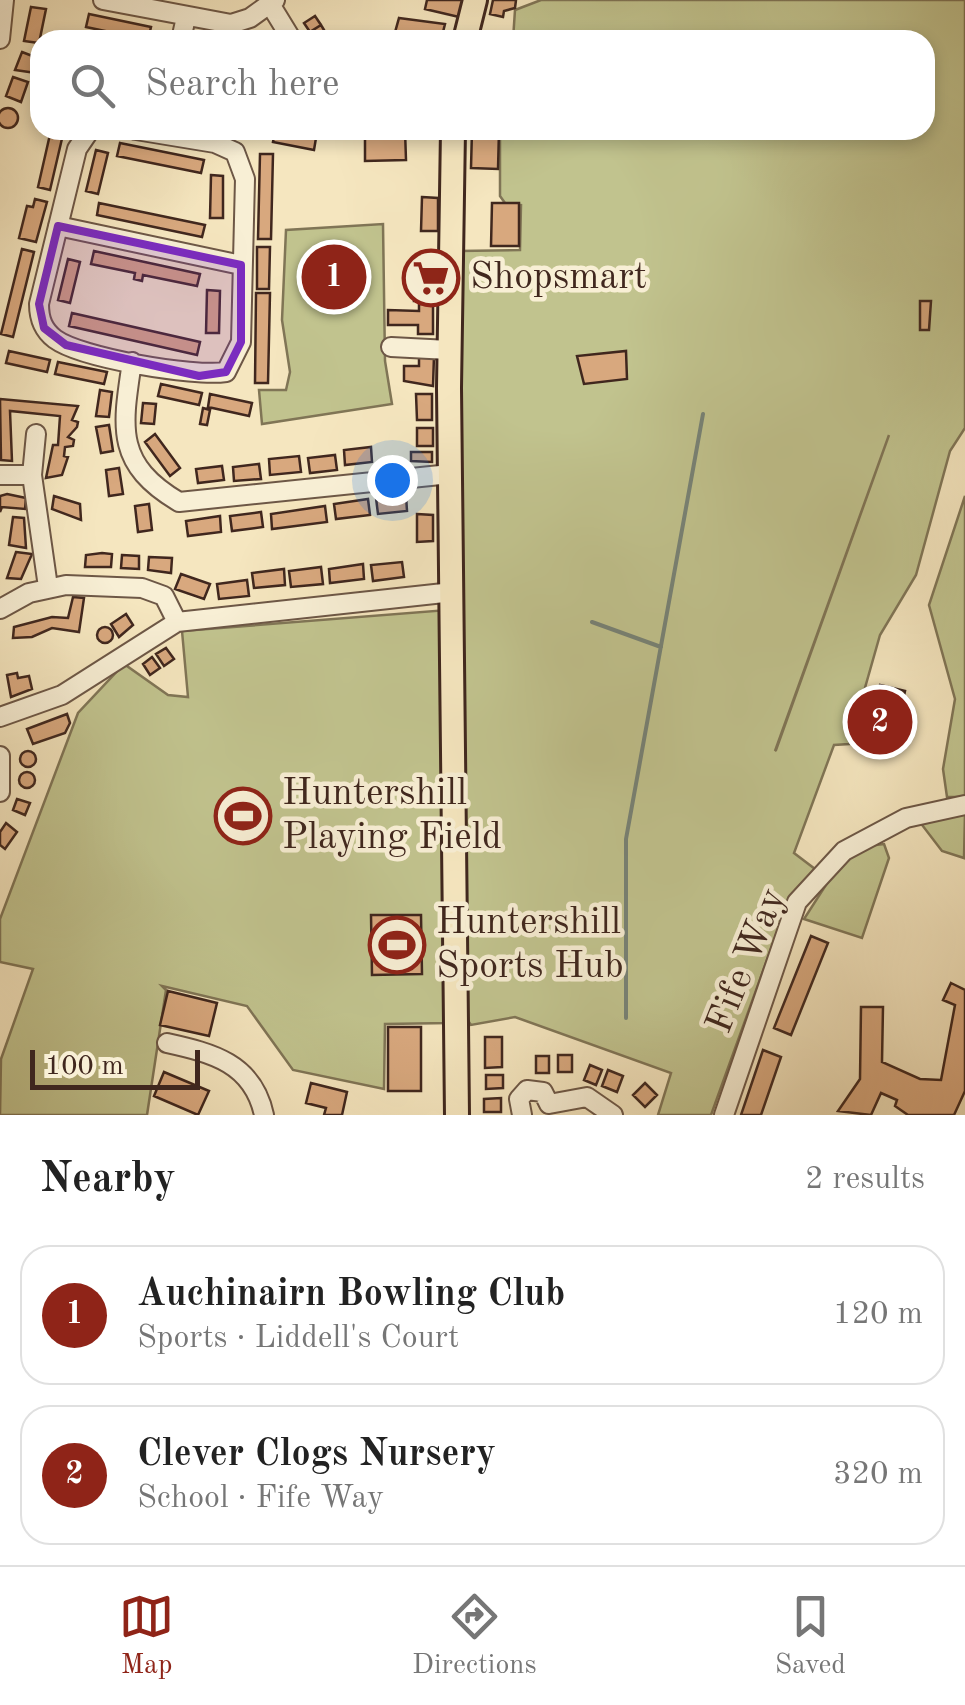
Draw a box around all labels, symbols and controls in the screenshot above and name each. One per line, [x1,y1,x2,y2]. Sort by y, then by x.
search box [30,30,935,140]
icon: search [65,58,120,113]
text: Search here [145,66,340,104]
pin: 1 [302,240,366,314]
supermarket icon: Shopsmart [401,248,461,308]
place label: Shopsmart [470,259,647,297]
your location [367,455,418,506]
pin: 2 [848,684,912,760]
place label: Huntershill Playing Field [282,775,502,857]
sports icon: Huntershill Playing Field [213,786,273,846]
street label: Fife Way [701,883,793,1039]
place label: Huntershill Sports Hub [436,904,624,986]
sports icon: Huntershill Sports Hub [367,915,427,975]
scale bar [30,1045,200,1090]
text: 100 m [45,1053,124,1081]
text: Nearby [40,1159,176,1201]
text: 2 results [805,1164,925,1196]
text: Auchinairn Bowling Club [137,1276,565,1314]
text: 1 [65,1299,84,1331]
text: 120 m [833,1299,923,1331]
text: Sports · Liddell's Court [137,1323,459,1355]
text: Clever Clogs Nursery [137,1436,496,1474]
text: 2 [65,1459,84,1491]
text: 320 m [833,1459,923,1491]
text: School · Fife Way [137,1483,384,1515]
tab: Map [119,1589,174,1684]
tab: Directions [412,1589,537,1684]
tab: Saved [775,1589,846,1684]

